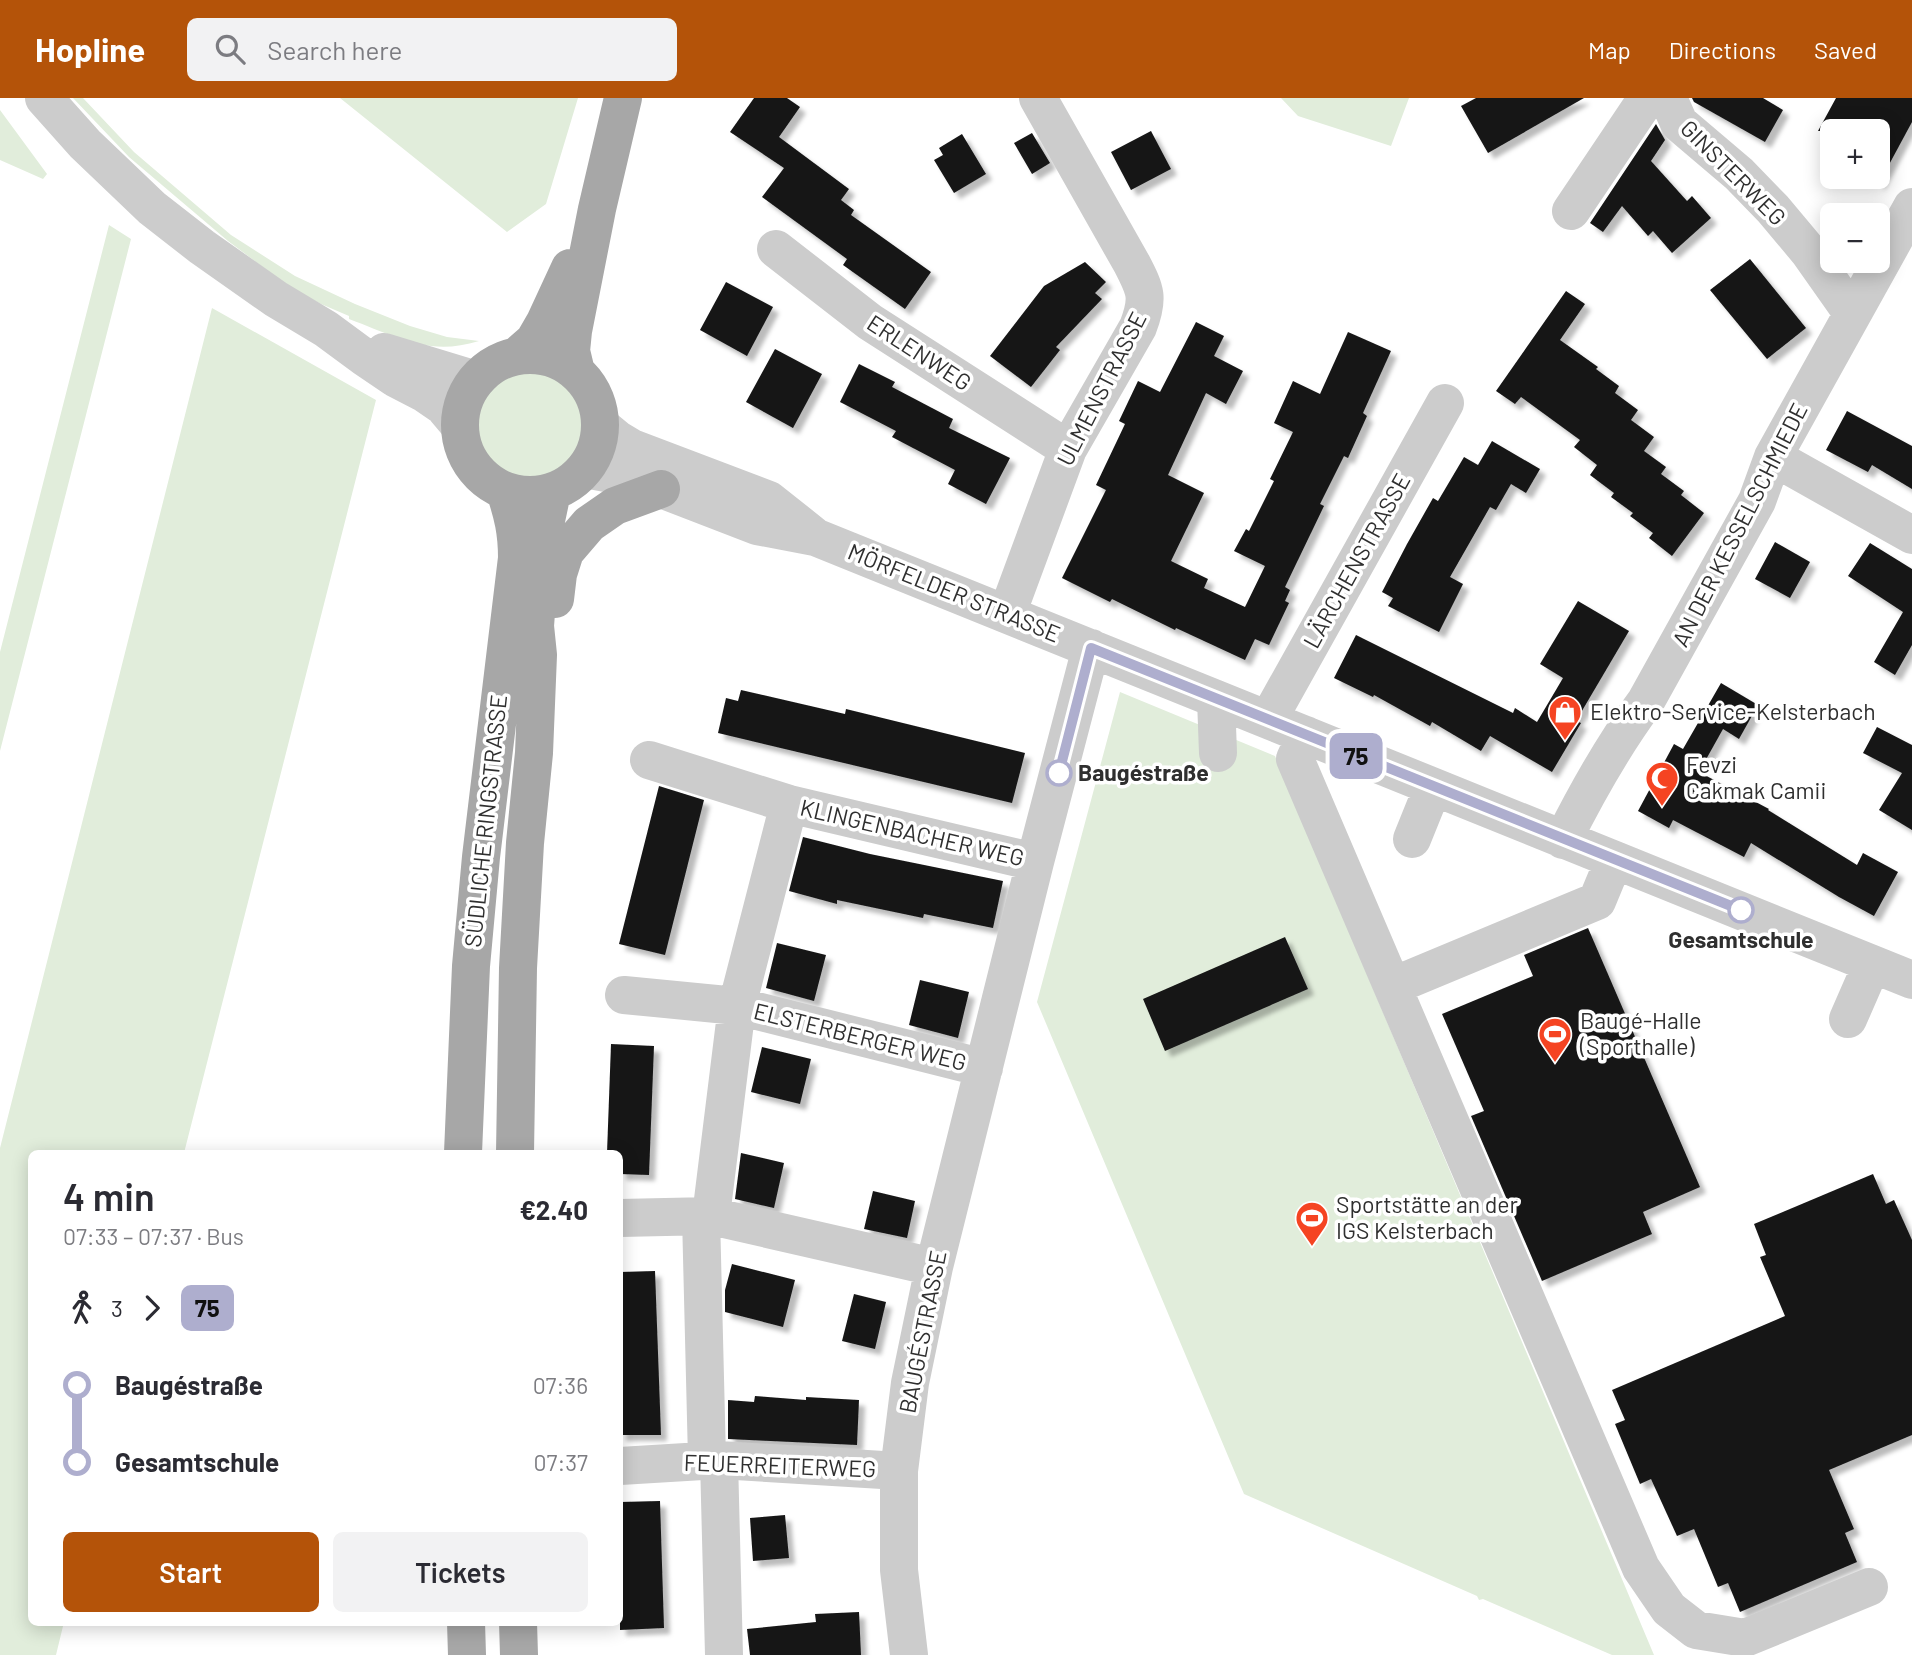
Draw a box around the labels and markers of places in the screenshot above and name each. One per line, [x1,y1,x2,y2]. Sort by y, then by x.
shop icon: Elektro-Service-Kelsterbach [1546,693,1584,742]
place label: Elektro-Service-Kelsterbach [1590,697,1876,725]
place label: Fevzi Cakmak Camii [1686,750,1826,804]
place label: Baugéstraße [1078,758,1209,786]
mosque icon: Fevzi Cakmak Camii [1643,759,1681,808]
marker: Baugéstraße [1046,760,1072,786]
marker: Gesamtschule [1728,897,1754,923]
place label: Gesamtschule [1668,925,1814,953]
place label: Baugé-Halle (Sporthalle) [1579,1006,1702,1060]
sports icon: Baugé-Halle (Sporthalle) [1536,1015,1574,1064]
place label: Sportstätte an der IGS Kelsterbach [1336,1190,1519,1244]
sports icon: Sportstätte an der IGS Kelsterbach [1293,1199,1331,1248]

